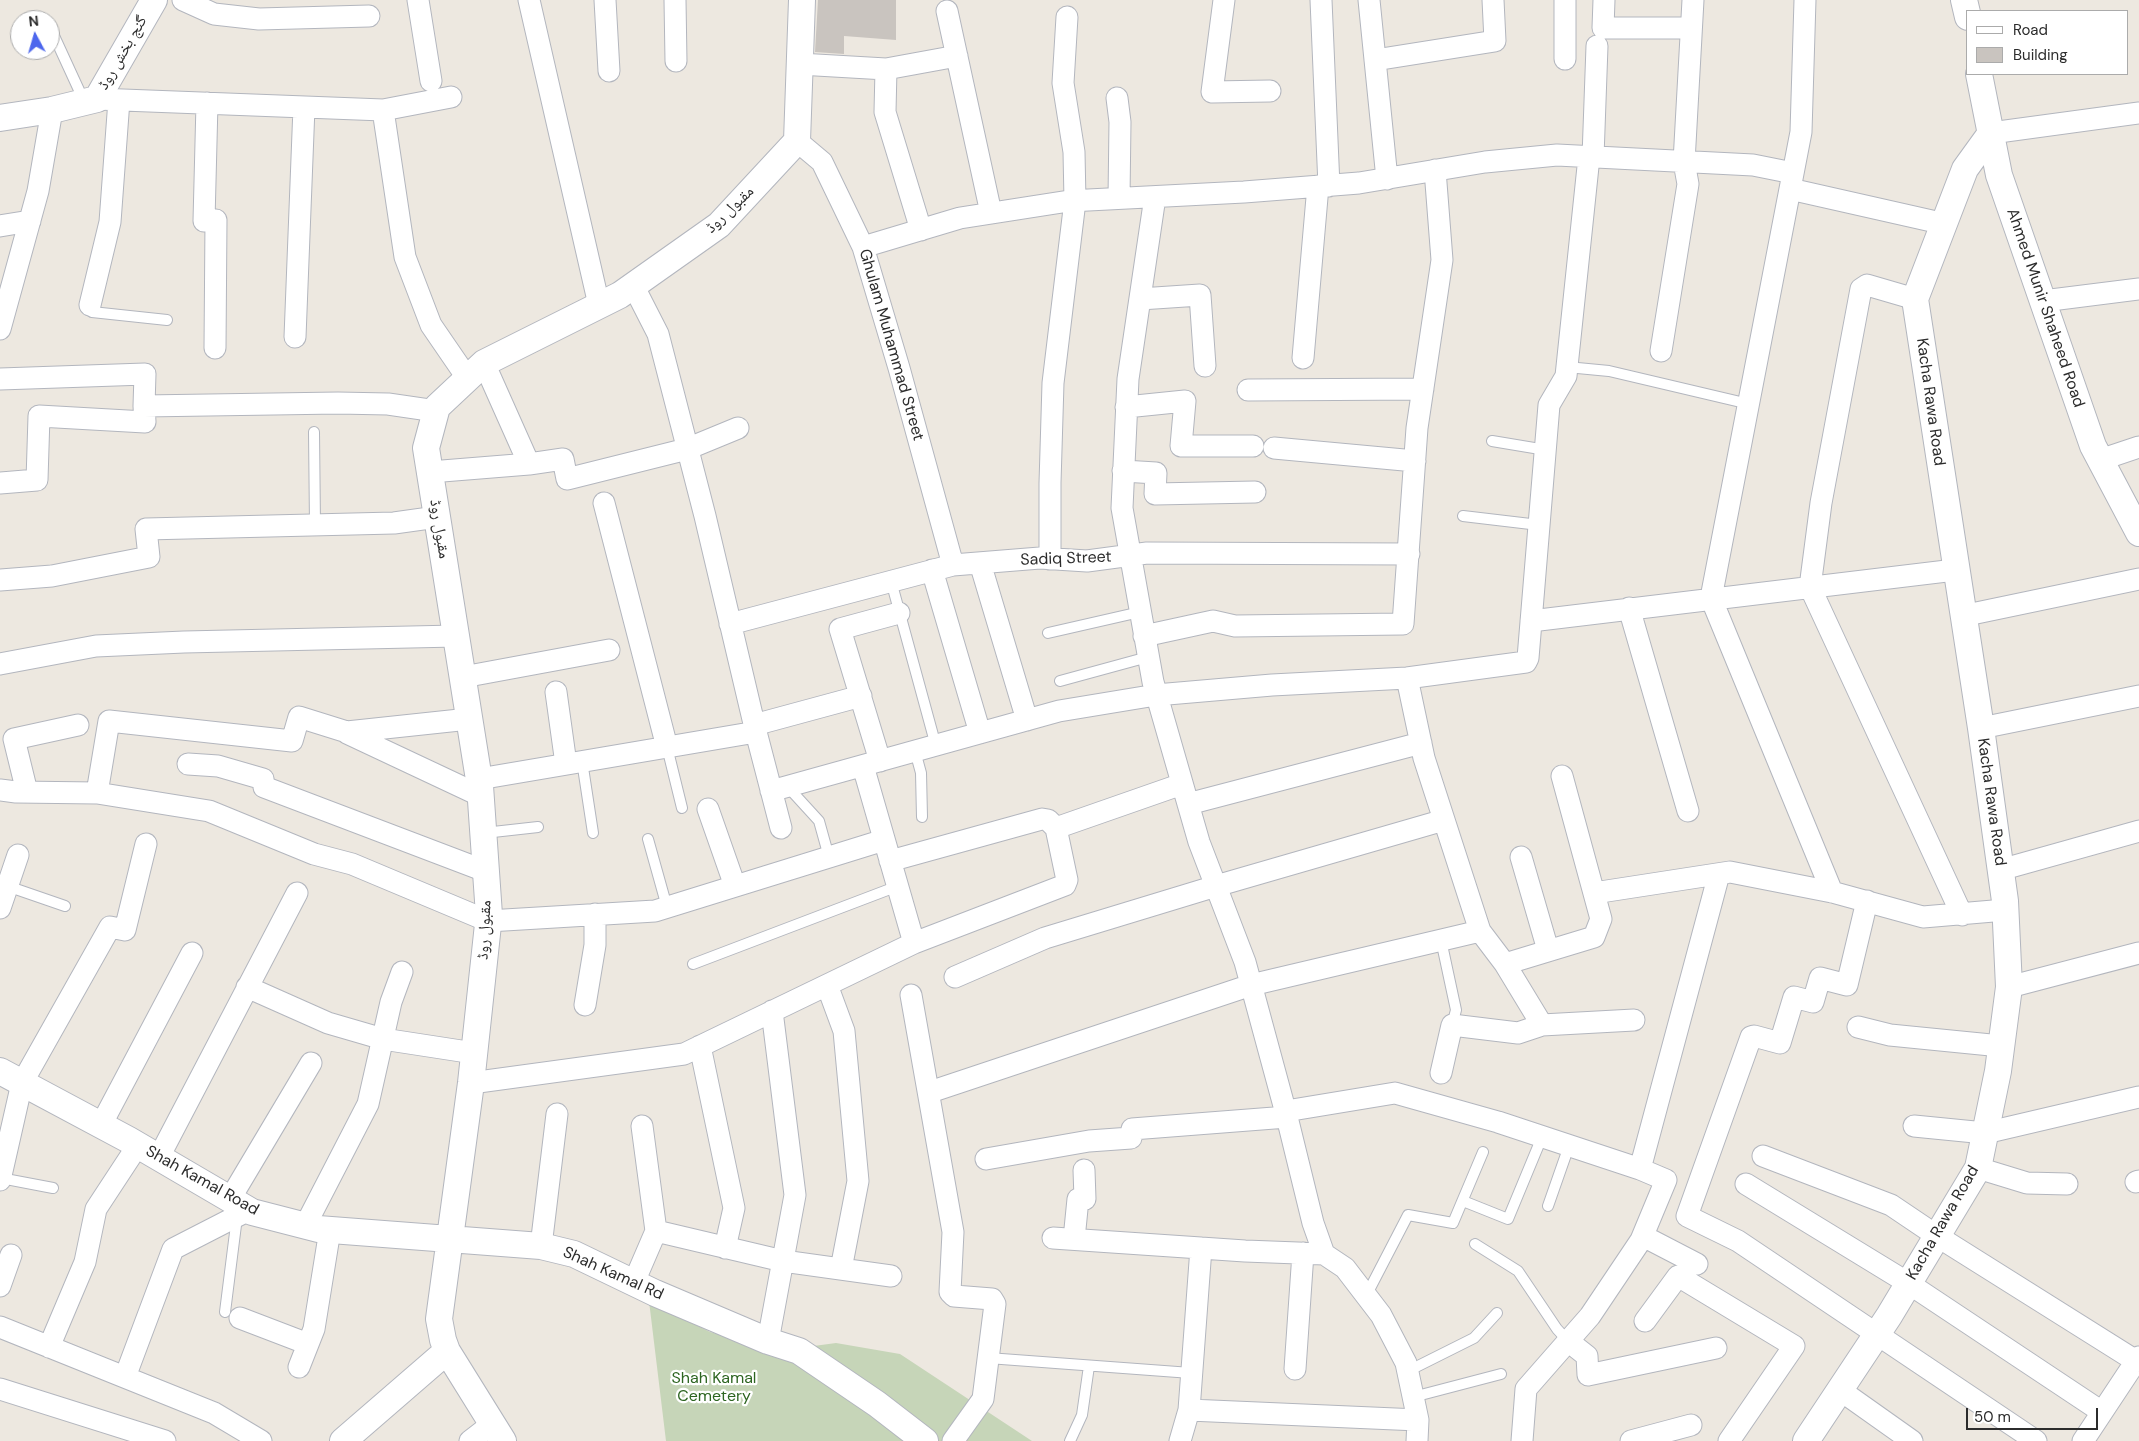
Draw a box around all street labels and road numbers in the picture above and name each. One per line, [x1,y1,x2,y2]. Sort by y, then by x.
street label: گنج بخش روڈ [94,13,152,93]
street label: مقبول روڈ [702,182,758,238]
street label: Ahmed Munir Shaheed Road [2002,206,2088,410]
street label: Ghulam Muhammad Street [854,247,928,443]
street label: Kacha Rawa Road [1912,337,1948,467]
street label: مقبول روڈ [425,498,453,560]
street label: Sadiq Street [1020,548,1112,570]
street label: Kacha Rawa Road [1973,737,2009,867]
street label: مقبول روڈ [474,900,496,960]
street label: Shah Kamal Road [142,1142,262,1220]
street label: Kacha Rawa Road [1902,1162,1984,1284]
street label: Shah Kamal Rd [560,1243,666,1305]

